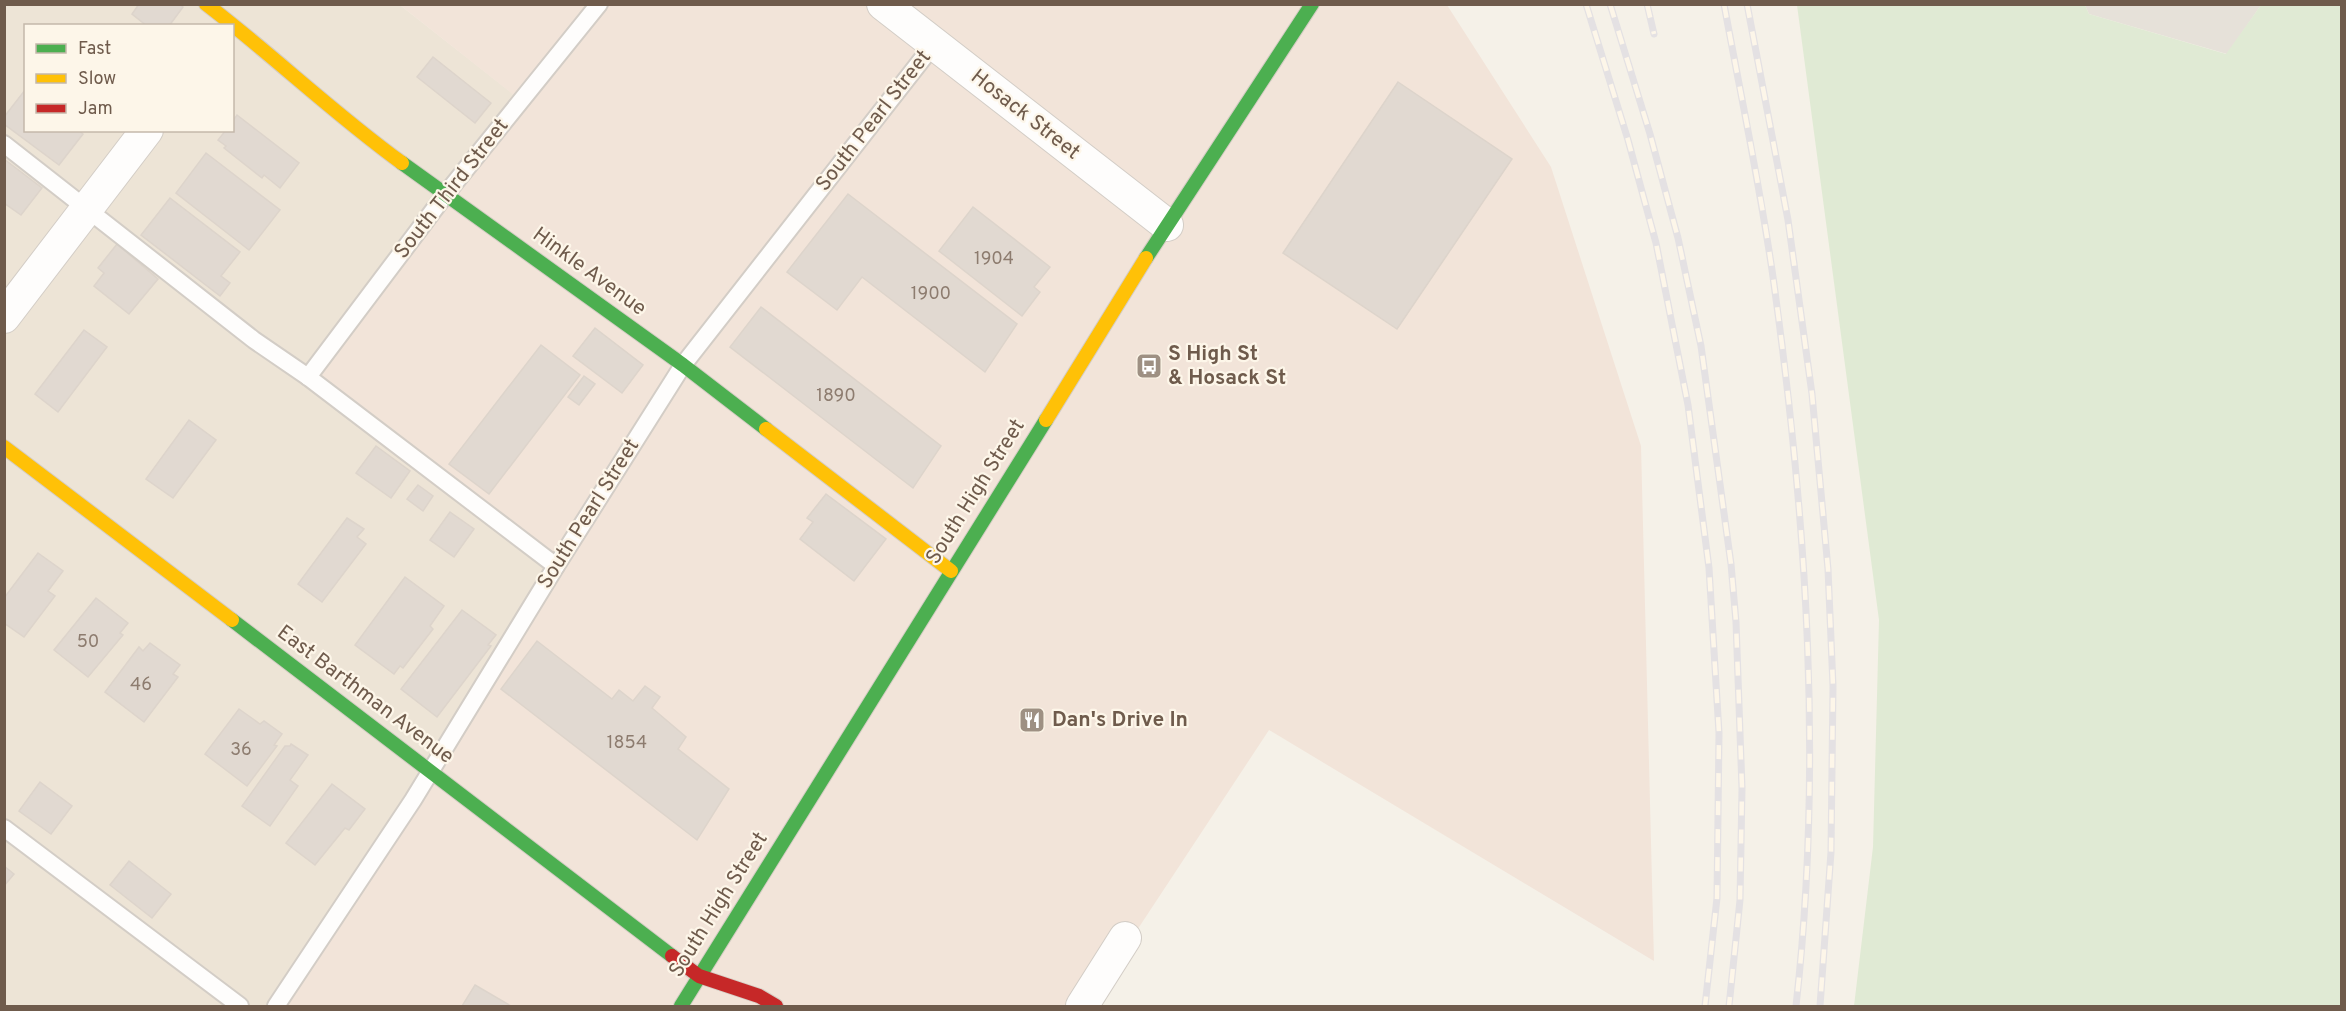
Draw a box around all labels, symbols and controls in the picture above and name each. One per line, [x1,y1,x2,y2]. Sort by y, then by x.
legend [24,24,234,132]
text: Fast [78,38,111,61]
street label: South Pearl Street [810,45,938,197]
street label: Hosack Street [965,64,1085,166]
text: Slow [78,68,116,91]
text: Jam [78,98,113,121]
street label: South Third Street [389,113,515,265]
street label: Hinkle Avenue [527,222,651,322]
house number: 1904 [974,248,1014,271]
house number: 1900 [911,283,951,306]
place label: S High St & Hosack St [1168,341,1286,392]
bus stop icon: S High St & Hosack St [1134,351,1164,381]
house number: 1890 [816,385,856,408]
street label: South High Street [920,414,1032,570]
street label: South Pearl Street [532,434,646,594]
street label: East Barthman Avenue [271,620,459,770]
house number: 50 [77,631,99,654]
house number: 46 [130,674,152,697]
restaurant icon: Dan's Drive In [1017,705,1047,735]
place label: Dan's Drive In [1052,707,1188,734]
house number: 1854 [607,732,647,755]
house number: 36 [230,739,252,762]
street label: South High Street [663,827,775,983]

